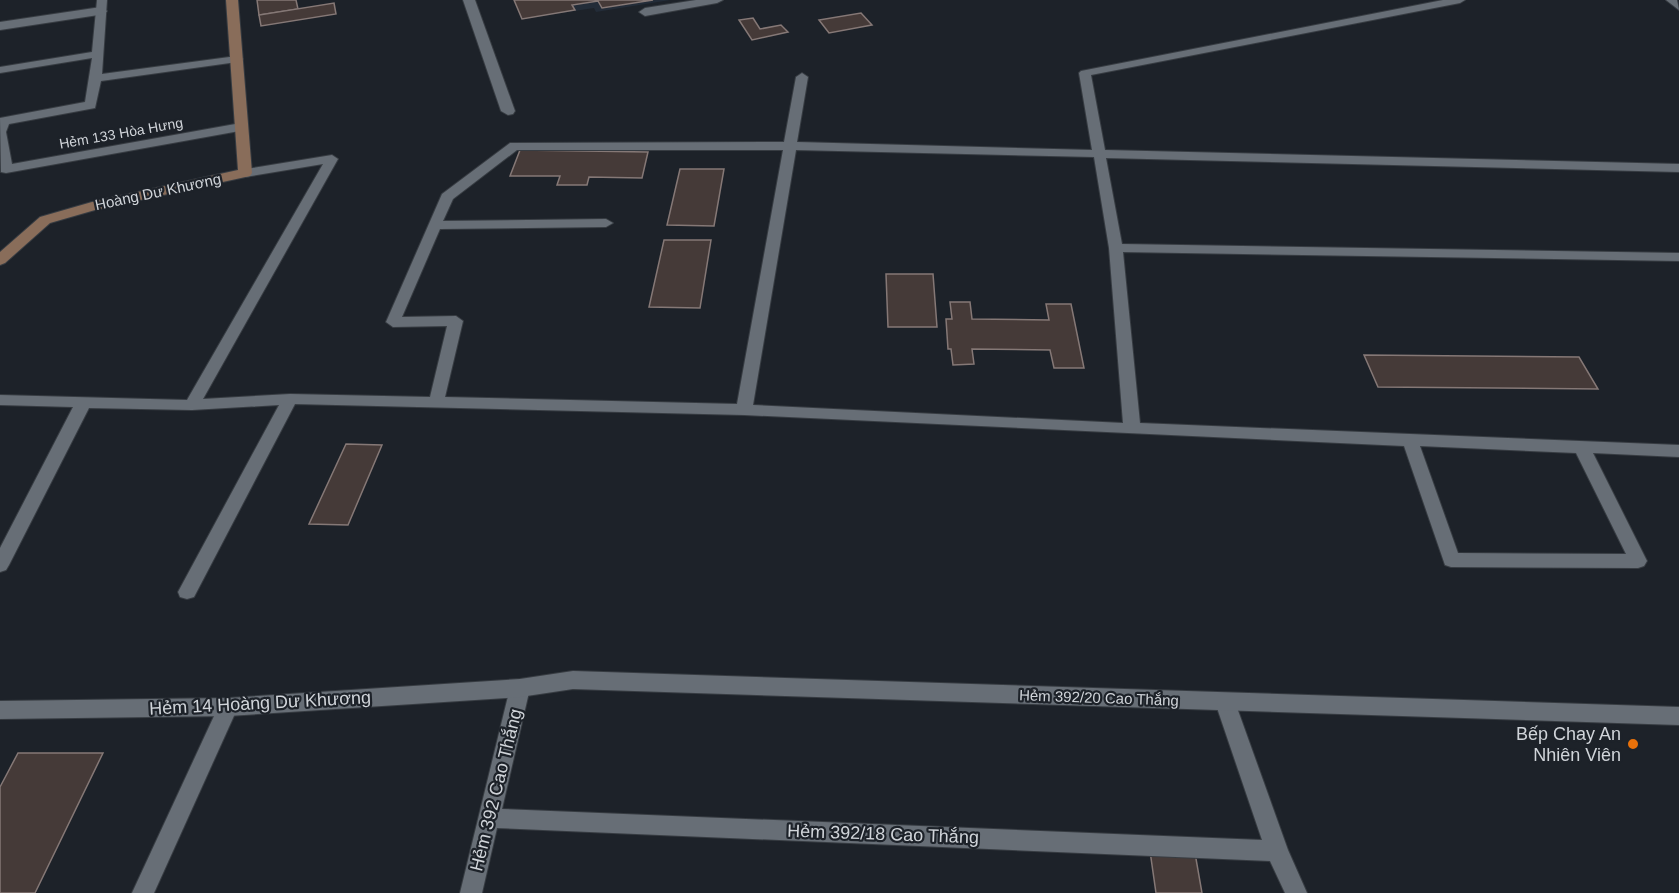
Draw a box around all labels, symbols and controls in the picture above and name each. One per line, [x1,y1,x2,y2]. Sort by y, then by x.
street label: Hẻm 133 Hòa Hưng [58,114,184,152]
street label: Hoàng Dư Khương [93,170,222,213]
street label: Hẻm 392/20 Cao Thắng [1019,686,1179,709]
street label: Hẻm 14 Hoàng Dư Khương [149,687,371,719]
street label: Hẻm 392 Cao Thắng [465,706,526,873]
place label: Bếp Chay An Nhiên Viên [1516,724,1621,765]
marker: Bếp Chay An Nhiên Viên [1626,737,1640,751]
street label: Hẻm 392/18 Cao Thắng [787,820,979,847]

